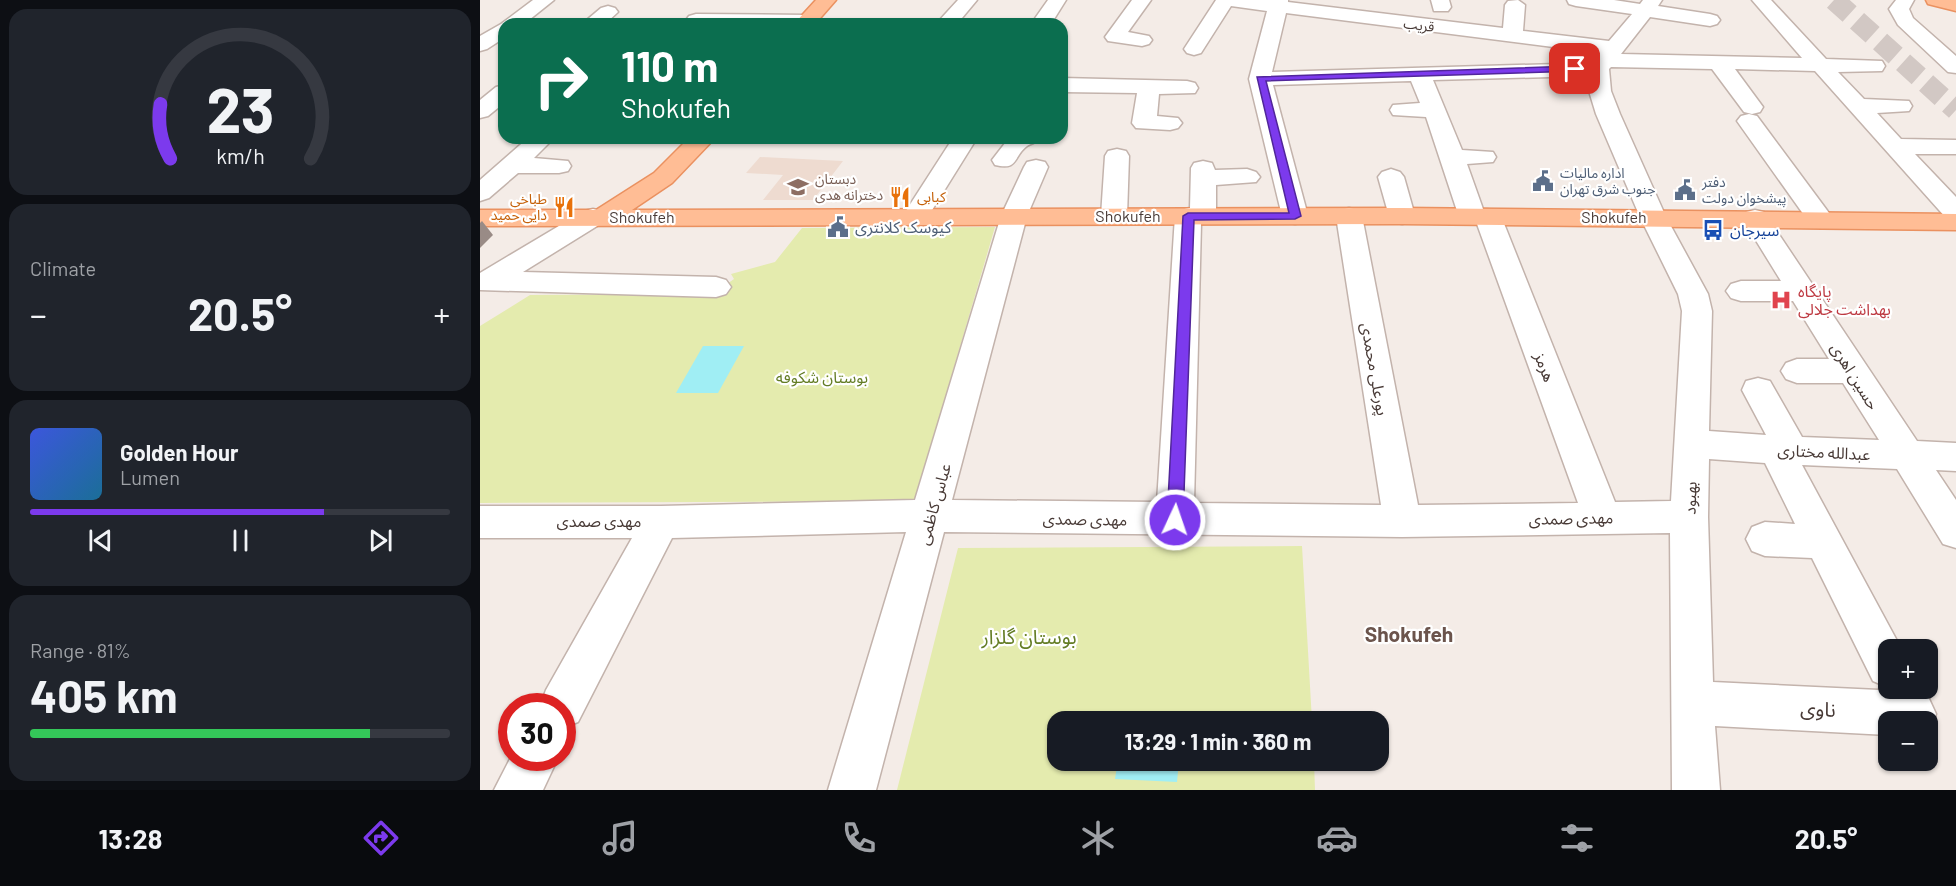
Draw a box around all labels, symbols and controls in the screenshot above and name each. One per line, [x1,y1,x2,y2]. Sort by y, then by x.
street label: قریب [1403,14,1435,36]
text: 110 m [621,40,718,90]
icon: right [522,42,600,120]
pin [1549,43,1600,94]
icon: arrive [1558,52,1591,85]
text: 23 [206,71,274,145]
text: Shokufeh [621,91,731,123]
text: km/h [216,144,264,169]
place label: اداره مالیات جنوب شرق تهران [1560,164,1656,198]
public building icon: اداره مالیات جنوب شرق تهران [1531,169,1555,193]
place label: دبستان دخترانه هدی [815,170,883,204]
place label: دفتر پیشخوان دولت [1701,173,1786,208]
school or university icon: دبستان دخترانه هدی [786,175,810,199]
public building icon: دفتر پیشخوان دولت [1673,178,1697,202]
restaurant icon: کبابی [888,185,912,209]
place label: کبابی [917,188,946,206]
place label: طباخی دایی حمید [491,190,547,224]
restaurant icon: طباخی دایی حمید [552,195,576,219]
street label: Shokufeh [1095,206,1161,225]
street label: Shokufeh [609,207,675,226]
street label: Shokufeh [1581,207,1647,226]
public building icon: کیوسک کلانتری [826,215,850,239]
place label: کیوسک کلانتری [855,217,952,237]
bus stop icon: سیرجان [1701,218,1725,242]
place label: سیرجان [1730,220,1779,240]
text: Climate [30,256,96,280]
place label: پایگاه بهداشت جلالی [1798,281,1891,319]
text: 20.5° [188,286,292,340]
hospital icon: پایگاه بهداشت جلالی [1769,288,1793,312]
text: − [30,294,47,334]
text: + [434,294,450,334]
street label: پورعلی محمدی [1356,321,1393,417]
street label: حسین اهری [1827,339,1883,413]
street label: هرمز [1530,349,1560,384]
park label: بوستان شکوفه [776,367,868,387]
text: Golden Hour [120,439,238,465]
street label: عبدالله مختاری [1777,440,1871,464]
street label: عباس کاظمی [913,461,955,547]
text: Lumen [120,465,180,489]
street label: بهبود [1679,481,1701,515]
position arrow [1143,488,1207,552]
street label: مهدی صمدی [1528,507,1614,529]
street label: مهدی صمدی [1042,508,1128,530]
street label: مهدی صمدی [557,511,641,531]
icon: previous [84,524,117,557]
icon: pause [224,524,257,557]
icon: next [364,524,397,557]
district label: Shokufeh [1365,621,1453,646]
park label: بوستان گلزار [980,624,1077,649]
text: Range · 81% [30,638,131,662]
map controls [1878,639,1938,771]
button: + [1878,639,1938,699]
text: 405 km [30,668,178,722]
speed limit sign: 30 [498,693,576,771]
street label: ناوی [1800,695,1836,722]
button: − [1878,711,1938,771]
text: 13:29 · 1 min · 360 m [1125,728,1311,754]
icon: directions [360,817,402,859]
icon: music [599,817,641,859]
icon: phone [838,817,880,859]
icon: climate [1077,817,1119,859]
icon: car [1316,817,1358,859]
icon: filters [1556,817,1598,859]
text: 13:28 [99,822,162,854]
text: 20.5° [1795,822,1857,854]

